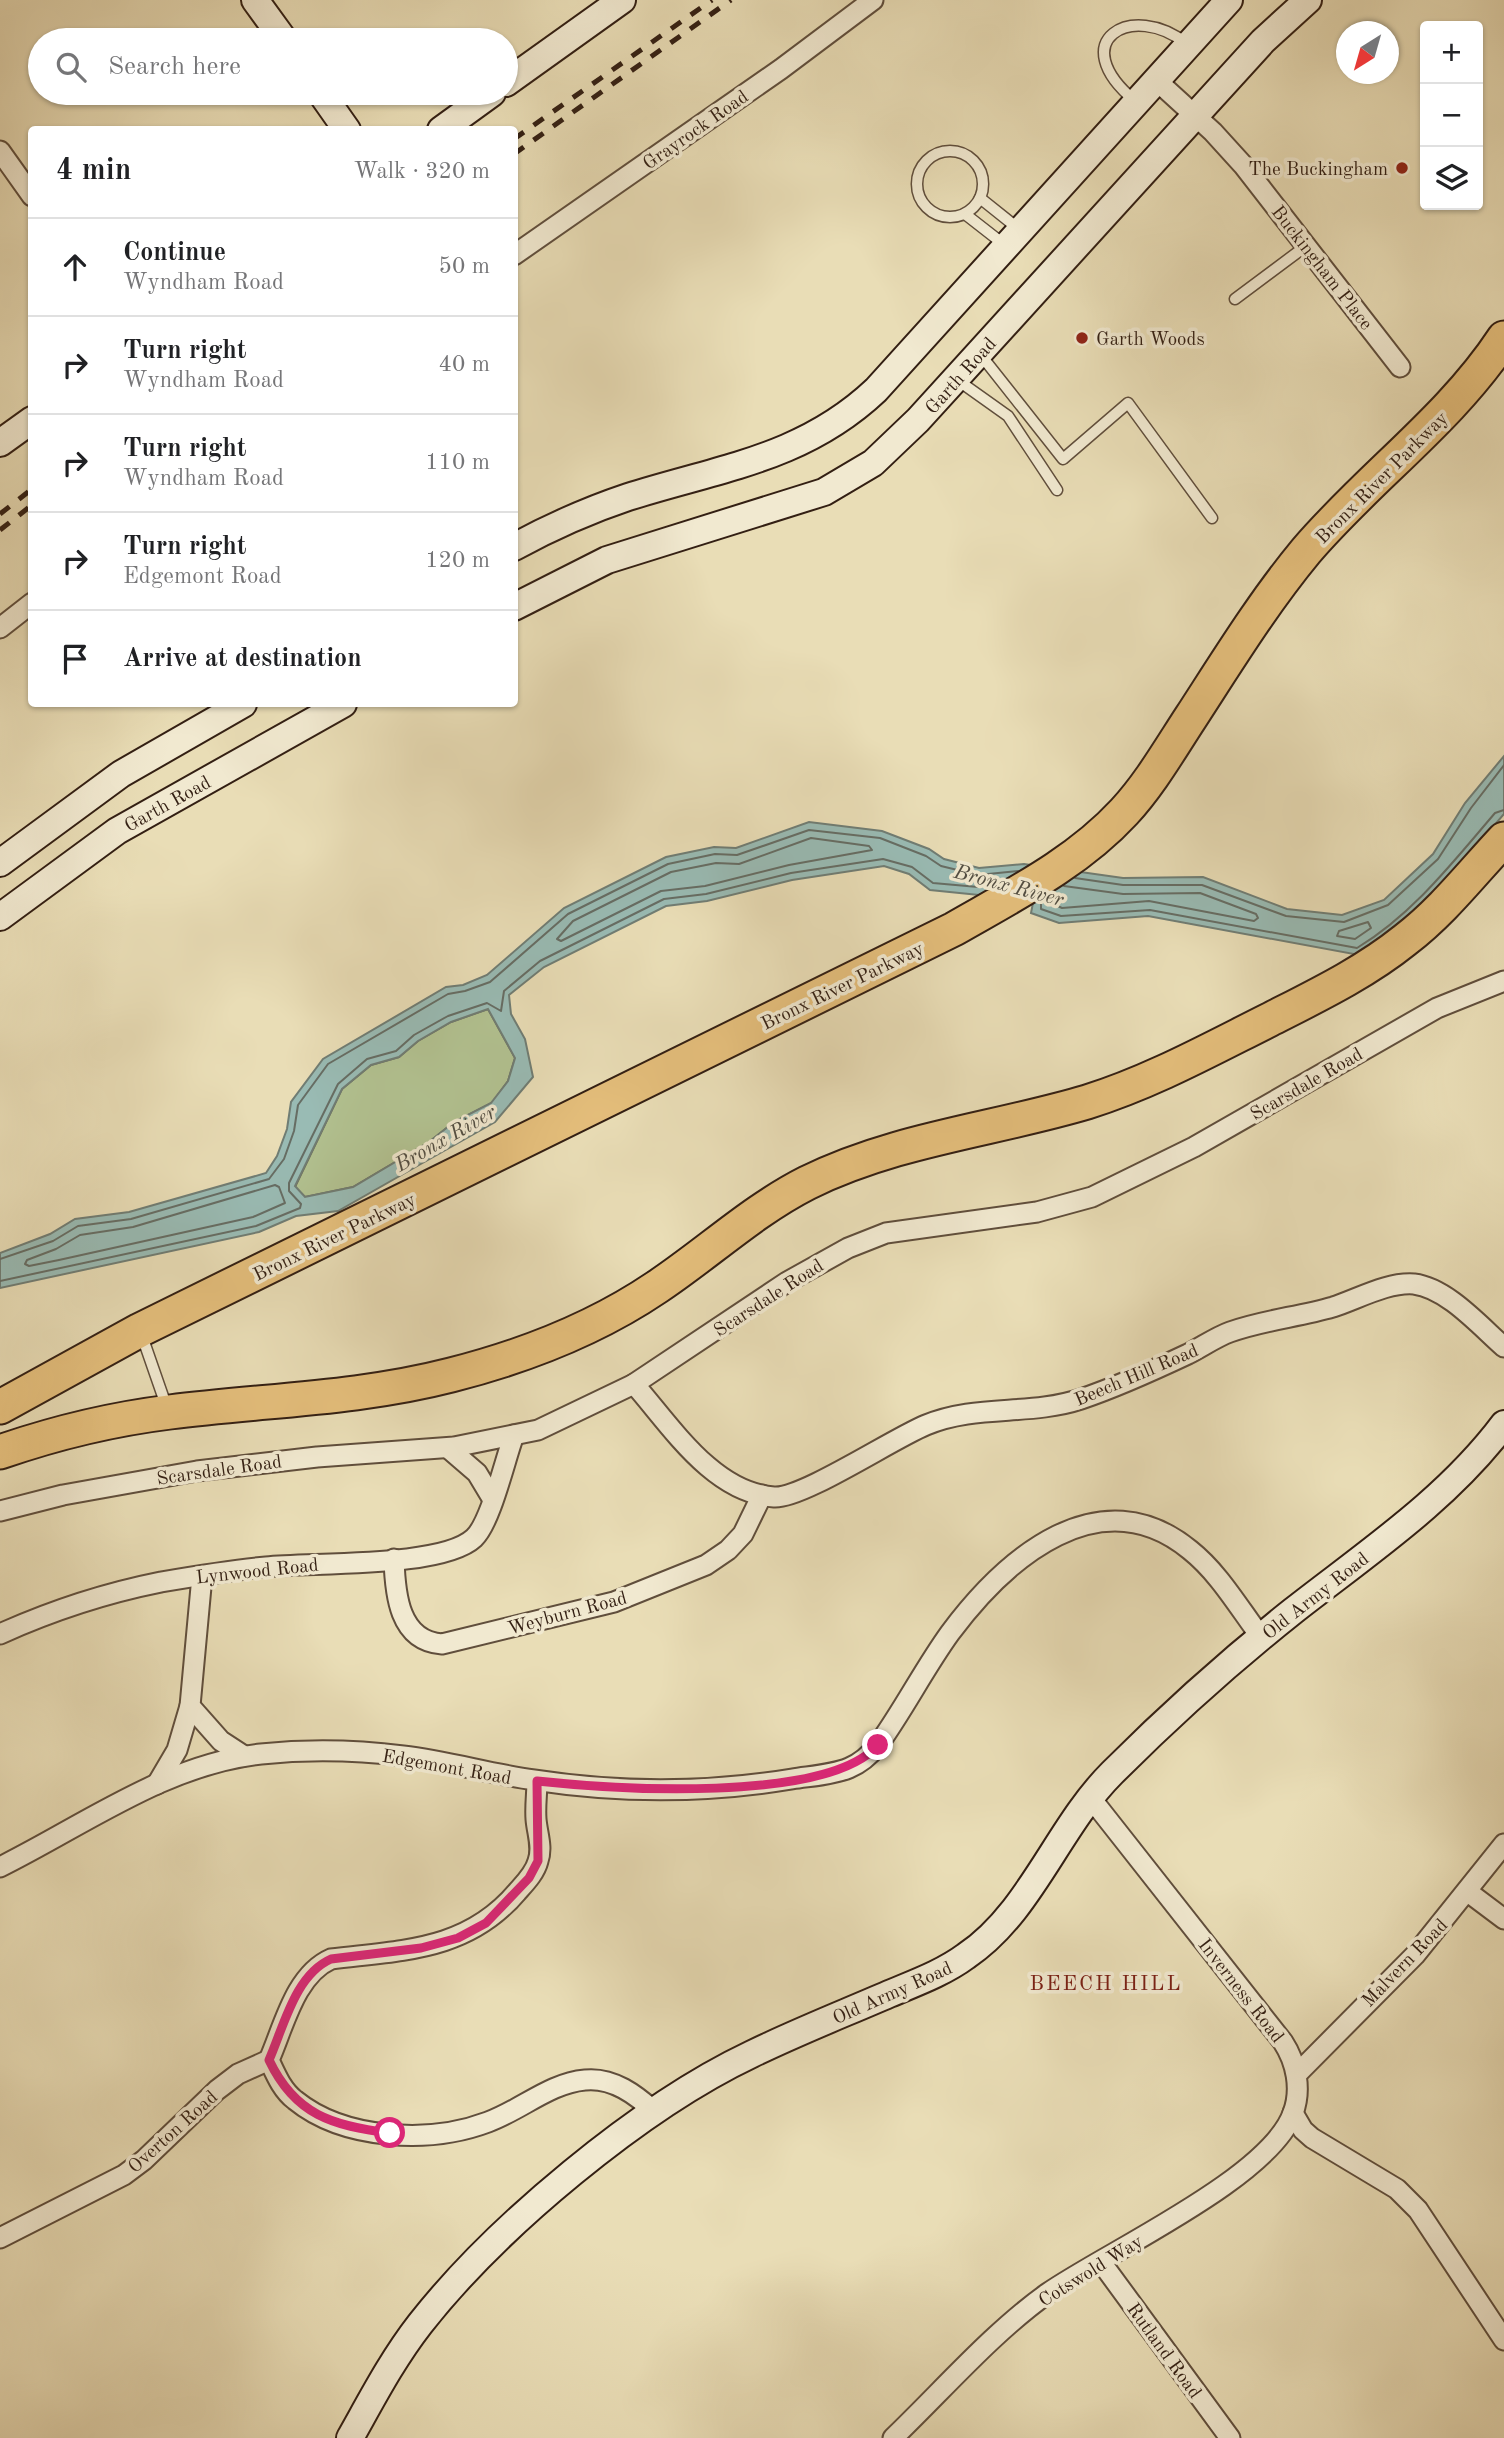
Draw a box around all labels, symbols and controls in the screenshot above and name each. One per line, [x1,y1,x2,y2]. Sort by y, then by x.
north arrow [1336,21,1399,84]
map controls [1420,21,1483,210]
button: + [1420,21,1483,84]
search box [28,28,518,105]
icon: search [52,48,90,86]
text: Search here [108,54,241,80]
button: − [1420,84,1483,147]
street label: Grayrock Road [640,88,753,174]
button: layers [1420,147,1483,210]
text: 4 min [56,156,131,186]
text: Walk · 320 m [354,160,490,183]
marker: The Buckingham [1394,160,1410,176]
place label: The Buckingham [1248,161,1388,180]
street label: Buckingham Place [1267,203,1375,334]
text: Continue [123,240,226,266]
icon: ahead [56,248,94,286]
text: 50 m [439,255,490,278]
text: Wyndham Road [123,271,284,294]
marker: Garth Woods [1074,330,1090,346]
place label: Garth Woods [1096,331,1205,350]
street label: Garth Road [923,335,1001,419]
text: Turn right [123,338,246,364]
icon: right [56,346,94,384]
text: 40 m [439,353,490,376]
text: Wyndham Road [123,369,284,392]
street label: Bronx River Parkway [1313,409,1452,548]
text: Turn right [123,436,246,462]
icon: right [56,444,94,482]
text: 110 m [425,451,490,474]
text: Wyndham Road [123,467,284,490]
text: Turn right [123,534,246,560]
icon: right [56,542,94,580]
text: 120 m [425,549,490,572]
text: Edgemont Road [123,565,282,588]
icon: arrive [56,640,94,678]
text: Arrive at destination [123,646,362,672]
street label: Garth Road [122,774,215,837]
water label: Bronx River [951,861,1067,911]
street label: Bronx River Parkway [759,940,927,1035]
street label: Scarsdale Road [1248,1045,1367,1125]
water label: Bronx River [391,1102,501,1177]
street label: Bronx River Parkway [251,1191,419,1286]
street label: Scarsdale Road [711,1257,828,1341]
street label: Beech Hill Road [1072,1342,1202,1411]
street label: Scarsdale Road [155,1453,283,1490]
street label: Old Army Road [1260,1550,1373,1644]
street label: Lynwood Road [195,1557,320,1588]
street label: Weyburn Road [506,1589,630,1639]
route end [862,1729,893,1760]
street label: Edgemont Road [380,1748,513,1789]
street label: Malvern Road [1359,1916,1452,2011]
street label: Inverness Road [1194,1936,1287,2047]
street label: Old Army Road [830,1959,956,2029]
district label: BEECH HILL [1030,1974,1182,1995]
street label: Overton Road [125,2088,222,2178]
route start [374,2117,405,2148]
street label: Cotswold Way [1036,2233,1147,2312]
street label: Rutland Road [1122,2300,1204,2403]

